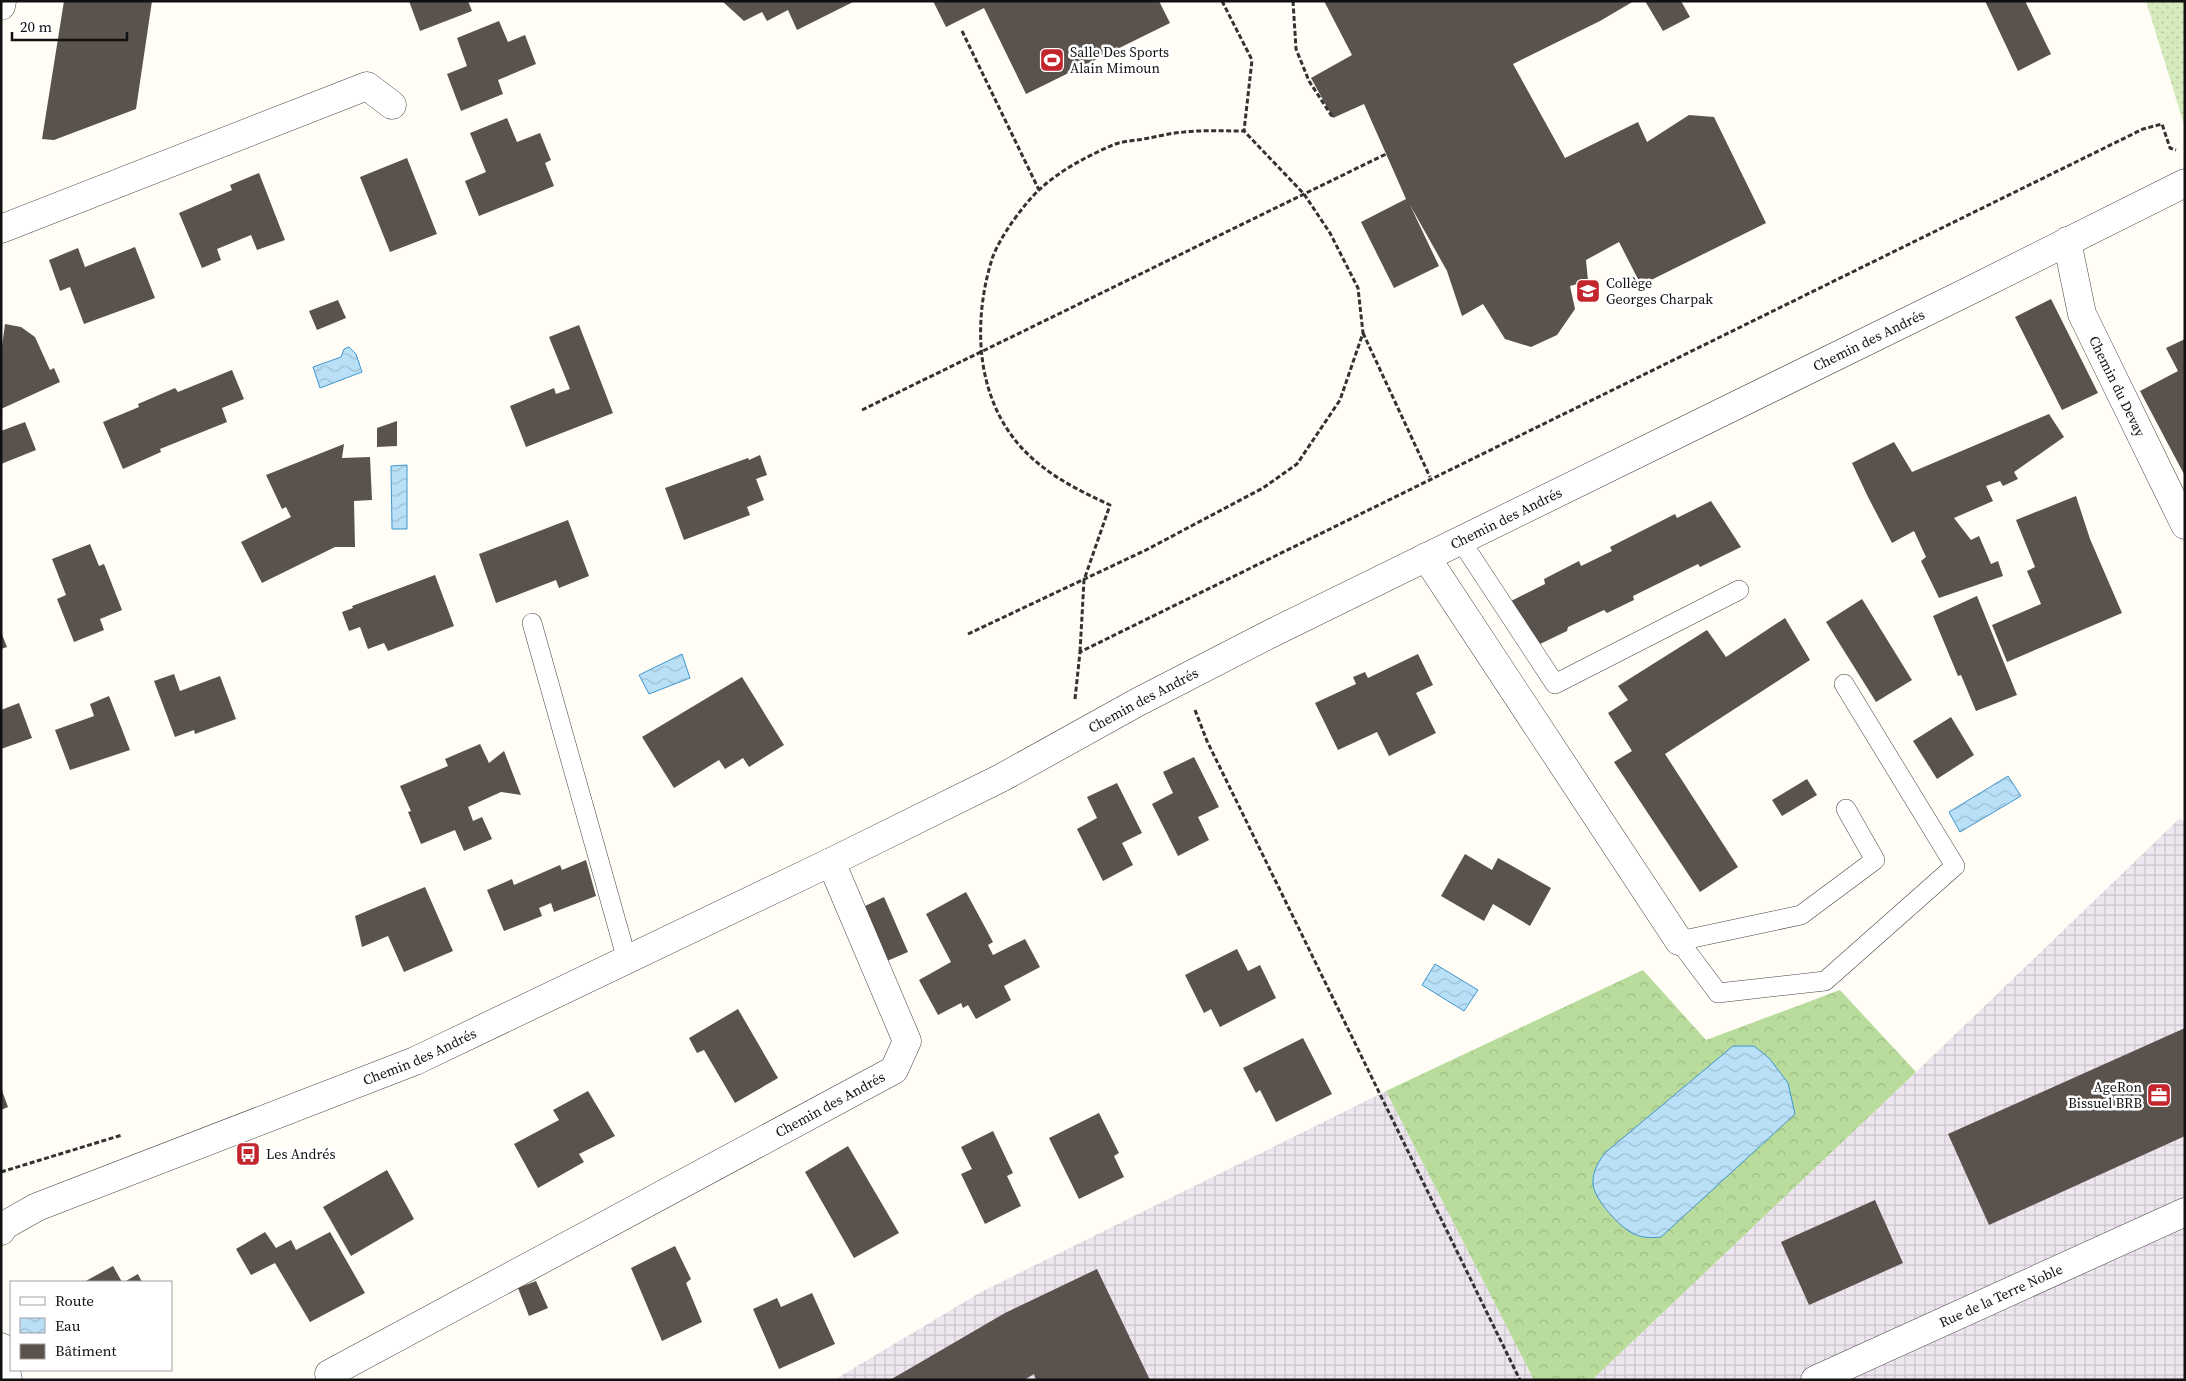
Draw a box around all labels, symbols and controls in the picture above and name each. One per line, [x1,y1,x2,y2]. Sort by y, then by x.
scale bar [12,10,128,42]
text: 20 m [20,16,52,37]
place label: Salle Des Sports Alain Mimoun [1070,42,1169,78]
sports icon: Salle Des Sports Alain Mimoun [1039,47,1065,73]
place label: Collège Georges Charpak [1606,273,1713,309]
school or university icon: Collège Georges Charpak [1575,278,1601,304]
street label: Chemin des Andrés [1810,304,1928,376]
street label: Chemin du Devay [2084,332,2151,441]
street label: Chemin des Andrés [1447,482,1565,554]
street label: Chemin des Andrés [1084,663,1202,738]
street label: Chemin des Andrés [360,1023,480,1090]
street label: Chemin des Andrés [772,1067,889,1142]
place label: AgeRon Bissuel BRB [2068,1077,2143,1113]
office icon: AgeRon Bissuel BRB [2146,1082,2172,1108]
bus stop icon: Les Andrés [235,1141,261,1167]
place label: Les Andrés [266,1144,336,1164]
street label: Rue de la Terre Noble [1936,1259,2066,1332]
legend [10,1281,172,1371]
text: Route [55,1290,94,1311]
text: Eau [55,1315,81,1336]
text: Bâtiment [55,1340,117,1361]

